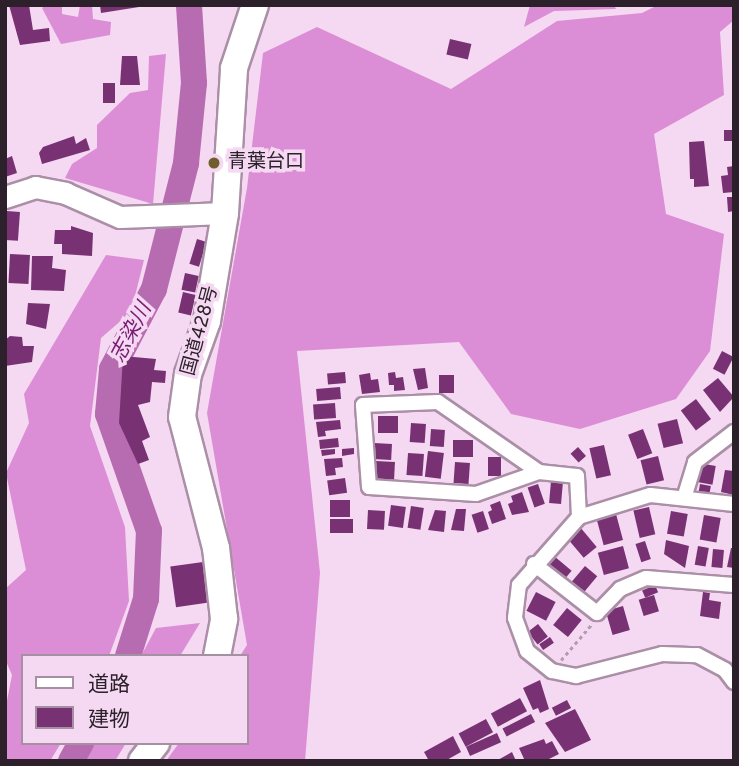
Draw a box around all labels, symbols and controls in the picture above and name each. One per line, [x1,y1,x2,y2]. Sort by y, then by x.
place label: 青葉台口 [228,152,304,174]
marker: 青葉台口 [206,155,222,171]
street label: 国道428号 [178,284,224,378]
water label: 志染川 [106,299,158,367]
legend [21,654,248,745]
text: 道路 [88,672,130,699]
text: 建物 [88,707,130,734]

